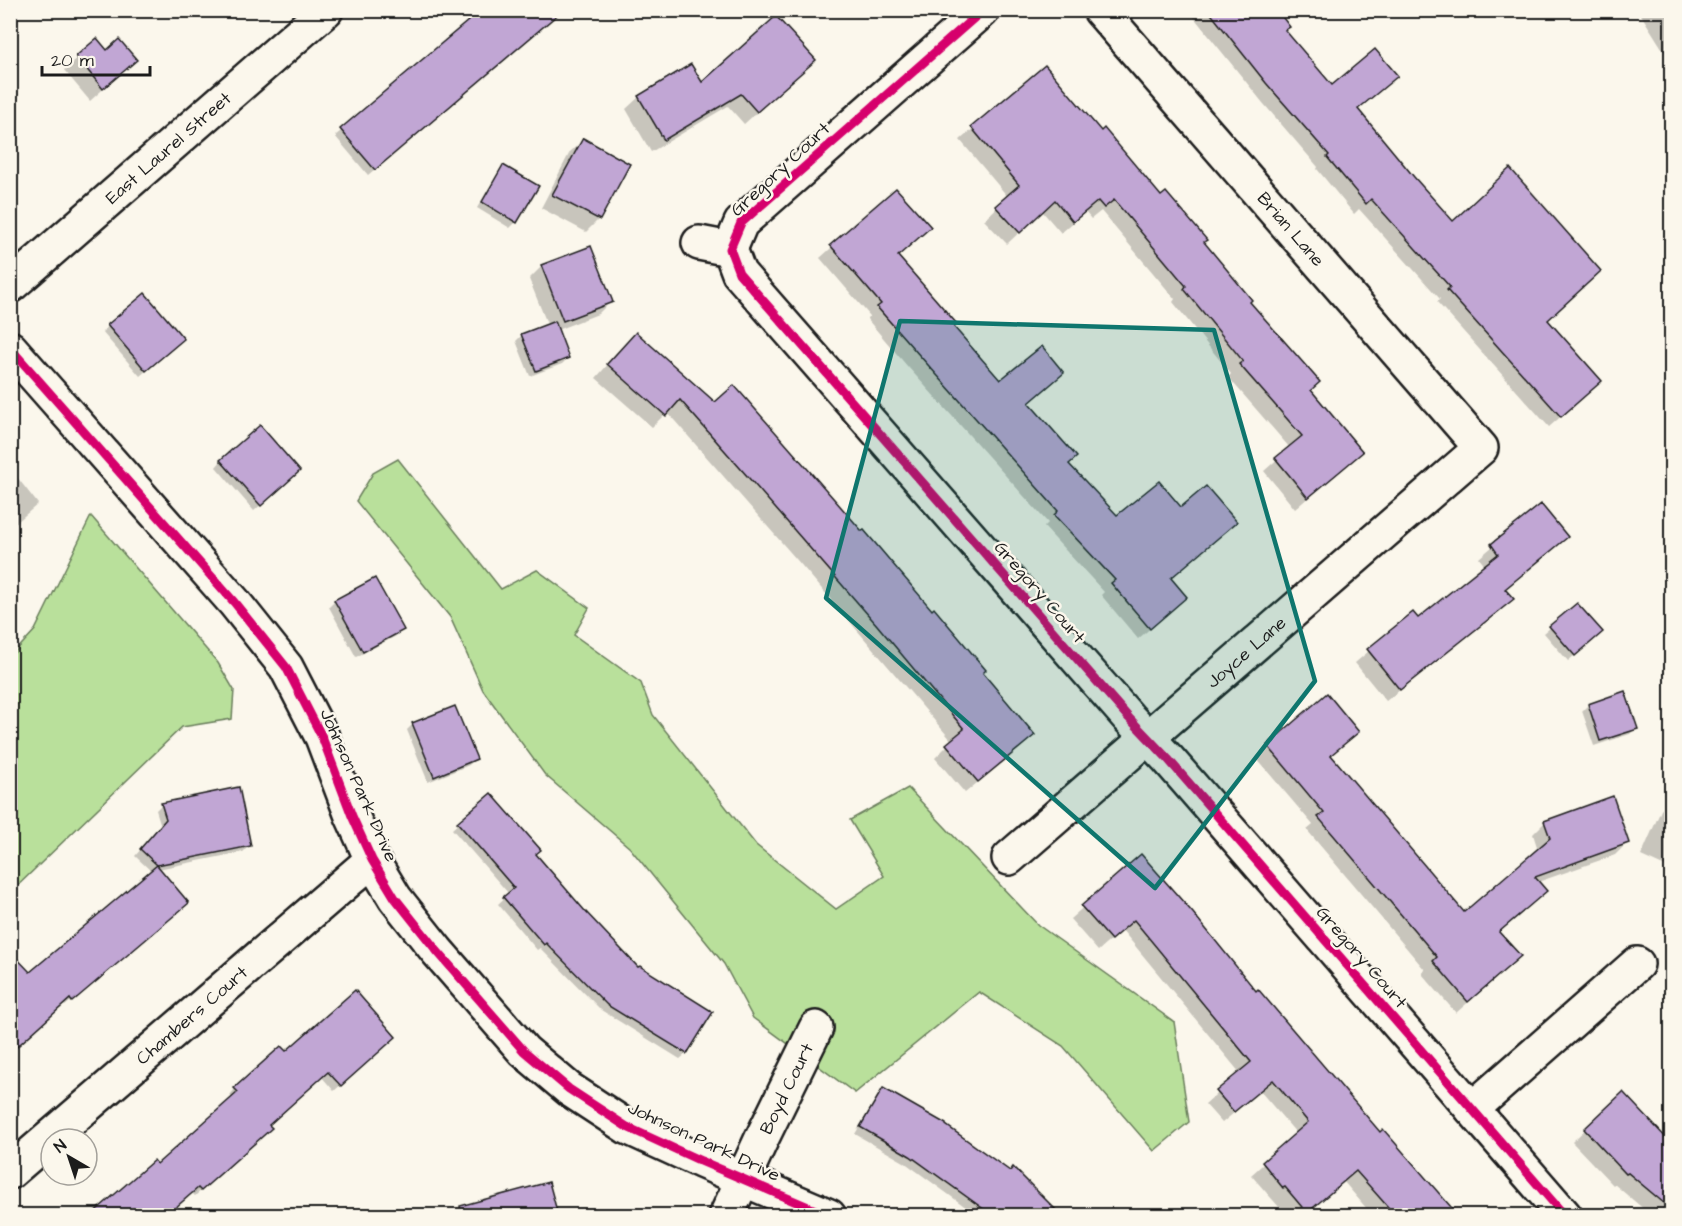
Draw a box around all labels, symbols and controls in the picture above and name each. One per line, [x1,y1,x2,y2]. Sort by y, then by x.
scale bar [42,39,150,77]
text: 20 m [51,48,94,73]
street label: East Laurel Street [100,86,237,210]
street label: Gregory Court [725,116,837,223]
street label: Brian Lane [1251,187,1330,272]
street label: Gregory Court [988,536,1091,650]
street label: Joyce Lane [1201,611,1292,694]
street label: Johnson Park Drive [314,705,404,866]
street label: Gregory Court [1310,901,1413,1015]
street label: Chambers Court [131,960,254,1071]
street label: Boyd Court [754,1038,820,1138]
street label: Johnson Park Drive [624,1095,784,1188]
north arrow [39,1127,99,1187]
text: N [49,1134,71,1158]

